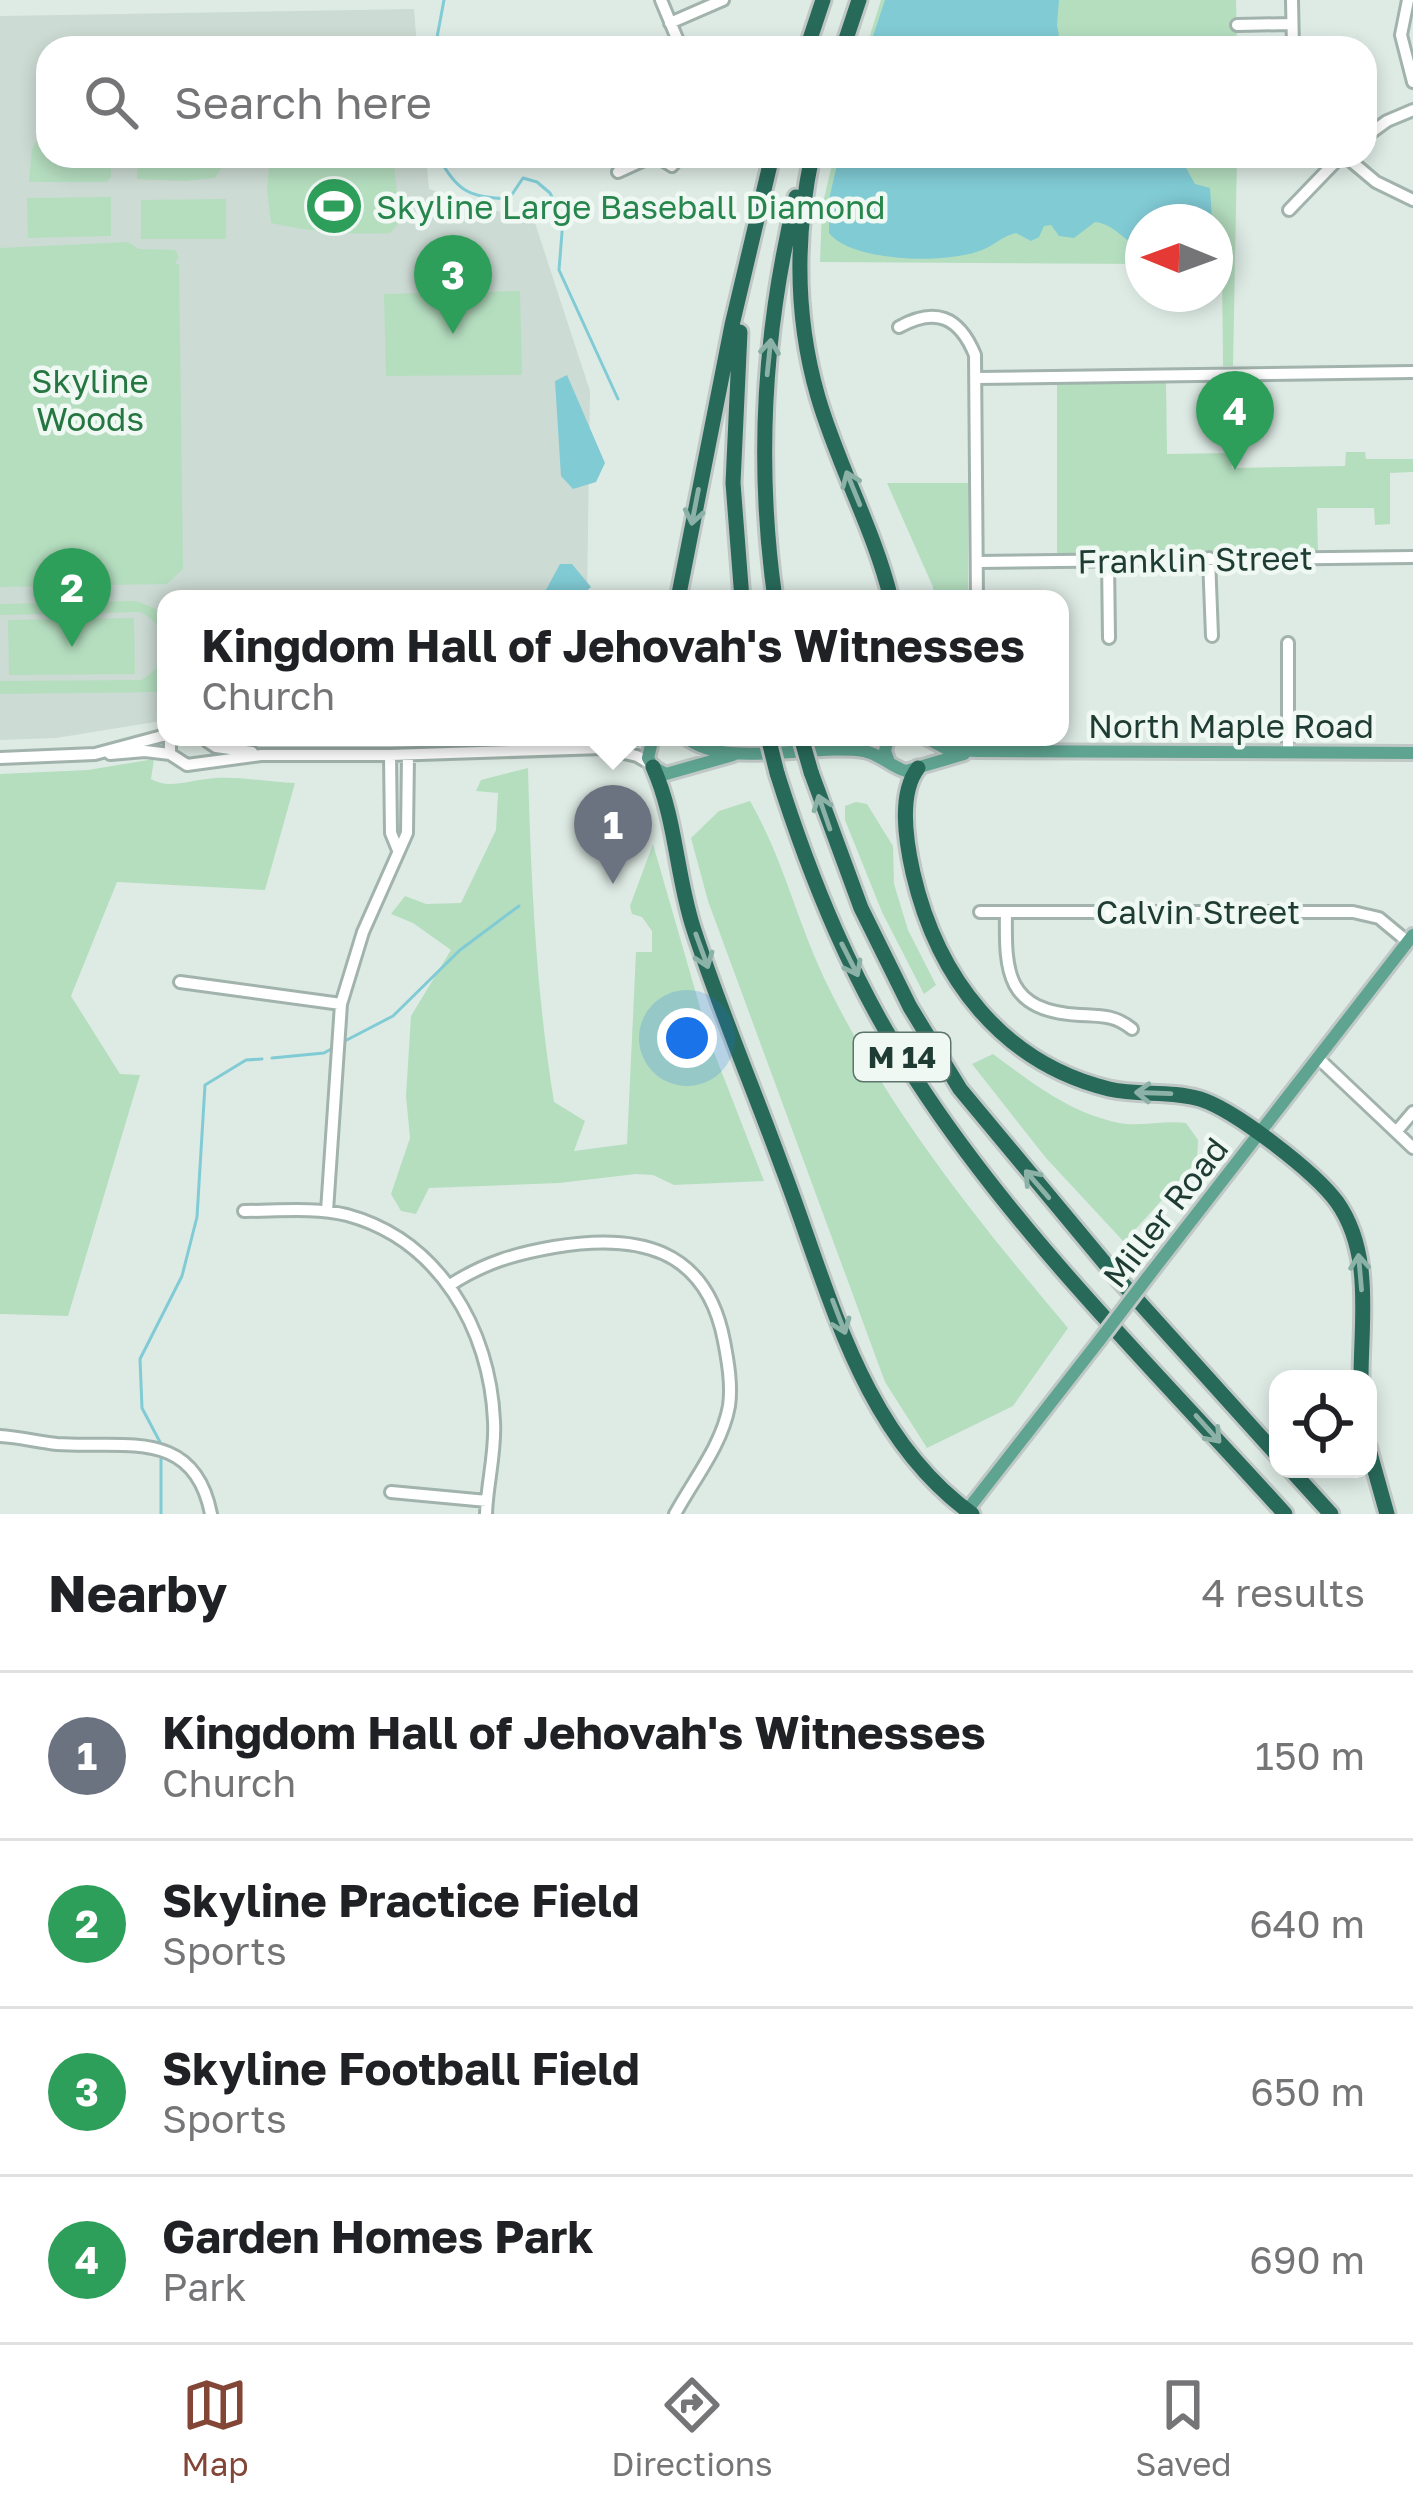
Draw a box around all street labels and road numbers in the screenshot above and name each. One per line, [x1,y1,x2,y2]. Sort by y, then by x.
street label: Franklin Street [1077,537,1313,581]
street label: North Maple Road [1088,706,1374,745]
street label: Calvin Street [1096,892,1300,931]
road number: M 14 [854,1033,950,1081]
street label: Miller Road [1094,1129,1236,1295]

